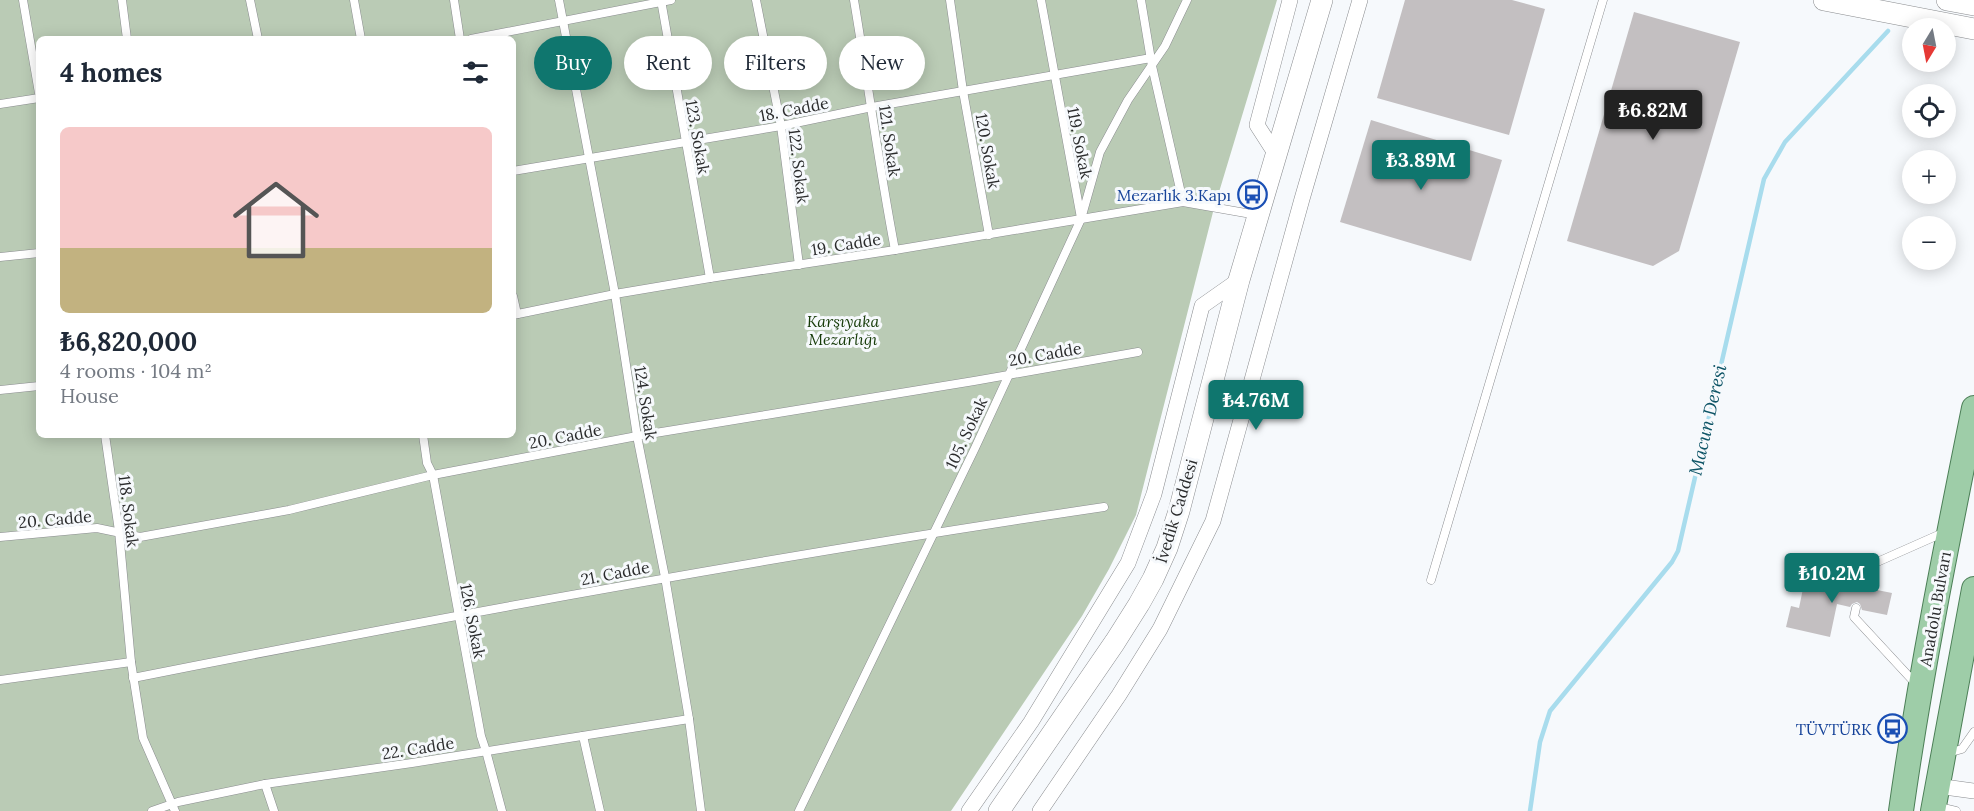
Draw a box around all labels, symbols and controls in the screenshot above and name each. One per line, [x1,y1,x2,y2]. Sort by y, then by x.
north arrow [1902,18,1956,72]
map controls [1902,18,1956,270]
chip: Buy [534,36,612,90]
chip: Rent [624,36,712,90]
chip: Filters [724,36,827,90]
chip: New [839,36,925,90]
text: 4 homes [60,56,162,89]
icon: filters [459,56,492,89]
button: locate [1902,84,1956,138]
pin: ₺6.82M [1604,90,1702,141]
street label: 18. Cadde [758,92,831,126]
text: ₺6.82M [1618,97,1688,122]
street label: 123. Sokak [682,98,714,176]
street label: 121. Sokak [875,104,905,179]
street label: 119. Sokak [1063,105,1097,181]
street label: 120. Sokak [972,112,1005,191]
street label: 122. Sokak [785,128,814,205]
pin: ₺3.89M [1372,140,1470,191]
text: ₺3.89M [1386,147,1456,172]
button: + [1902,150,1956,204]
icon: home [222,166,330,274]
bus stop icon: Mezarlık 3.Kapı [1236,179,1268,211]
place label: Mezarlık 3.Kapı [1117,185,1231,205]
button: − [1902,216,1956,270]
street label: 19. Cadde [810,229,883,259]
park label: Karşıyaka Mezarlığı [807,311,880,349]
text: ₺6,820,000 [60,325,197,358]
street label: 20. Cadde [1007,338,1083,370]
text: 4 rooms · 104 m² [60,358,212,383]
water label: Macun Deresi [1684,362,1731,478]
street label: 124. Sokak [630,365,662,442]
pin: ₺4.76M [1207,380,1305,431]
text: House [60,383,119,408]
text: ₺4.76M [1222,387,1290,412]
street label: 105. Sokak [941,394,991,472]
street label: 20. Cadde [527,419,603,453]
street label: İvedik Caddesi [1151,457,1201,565]
street label: 118. Sokak [115,474,143,549]
street label: 20. Cadde [17,506,93,532]
street label: Anadolu Bulvarı [1915,550,1955,669]
pin: ₺10.2M [1783,553,1881,604]
street label: 21. Cadde [579,556,651,589]
text: ₺10.2M [1798,560,1866,585]
street label: 126. Sokak [456,582,490,660]
bus stop icon: TÜVTÜRK [1877,713,1909,745]
place label: TÜVTÜRK [1796,719,1872,739]
street label: 22. Cadde [381,732,456,764]

